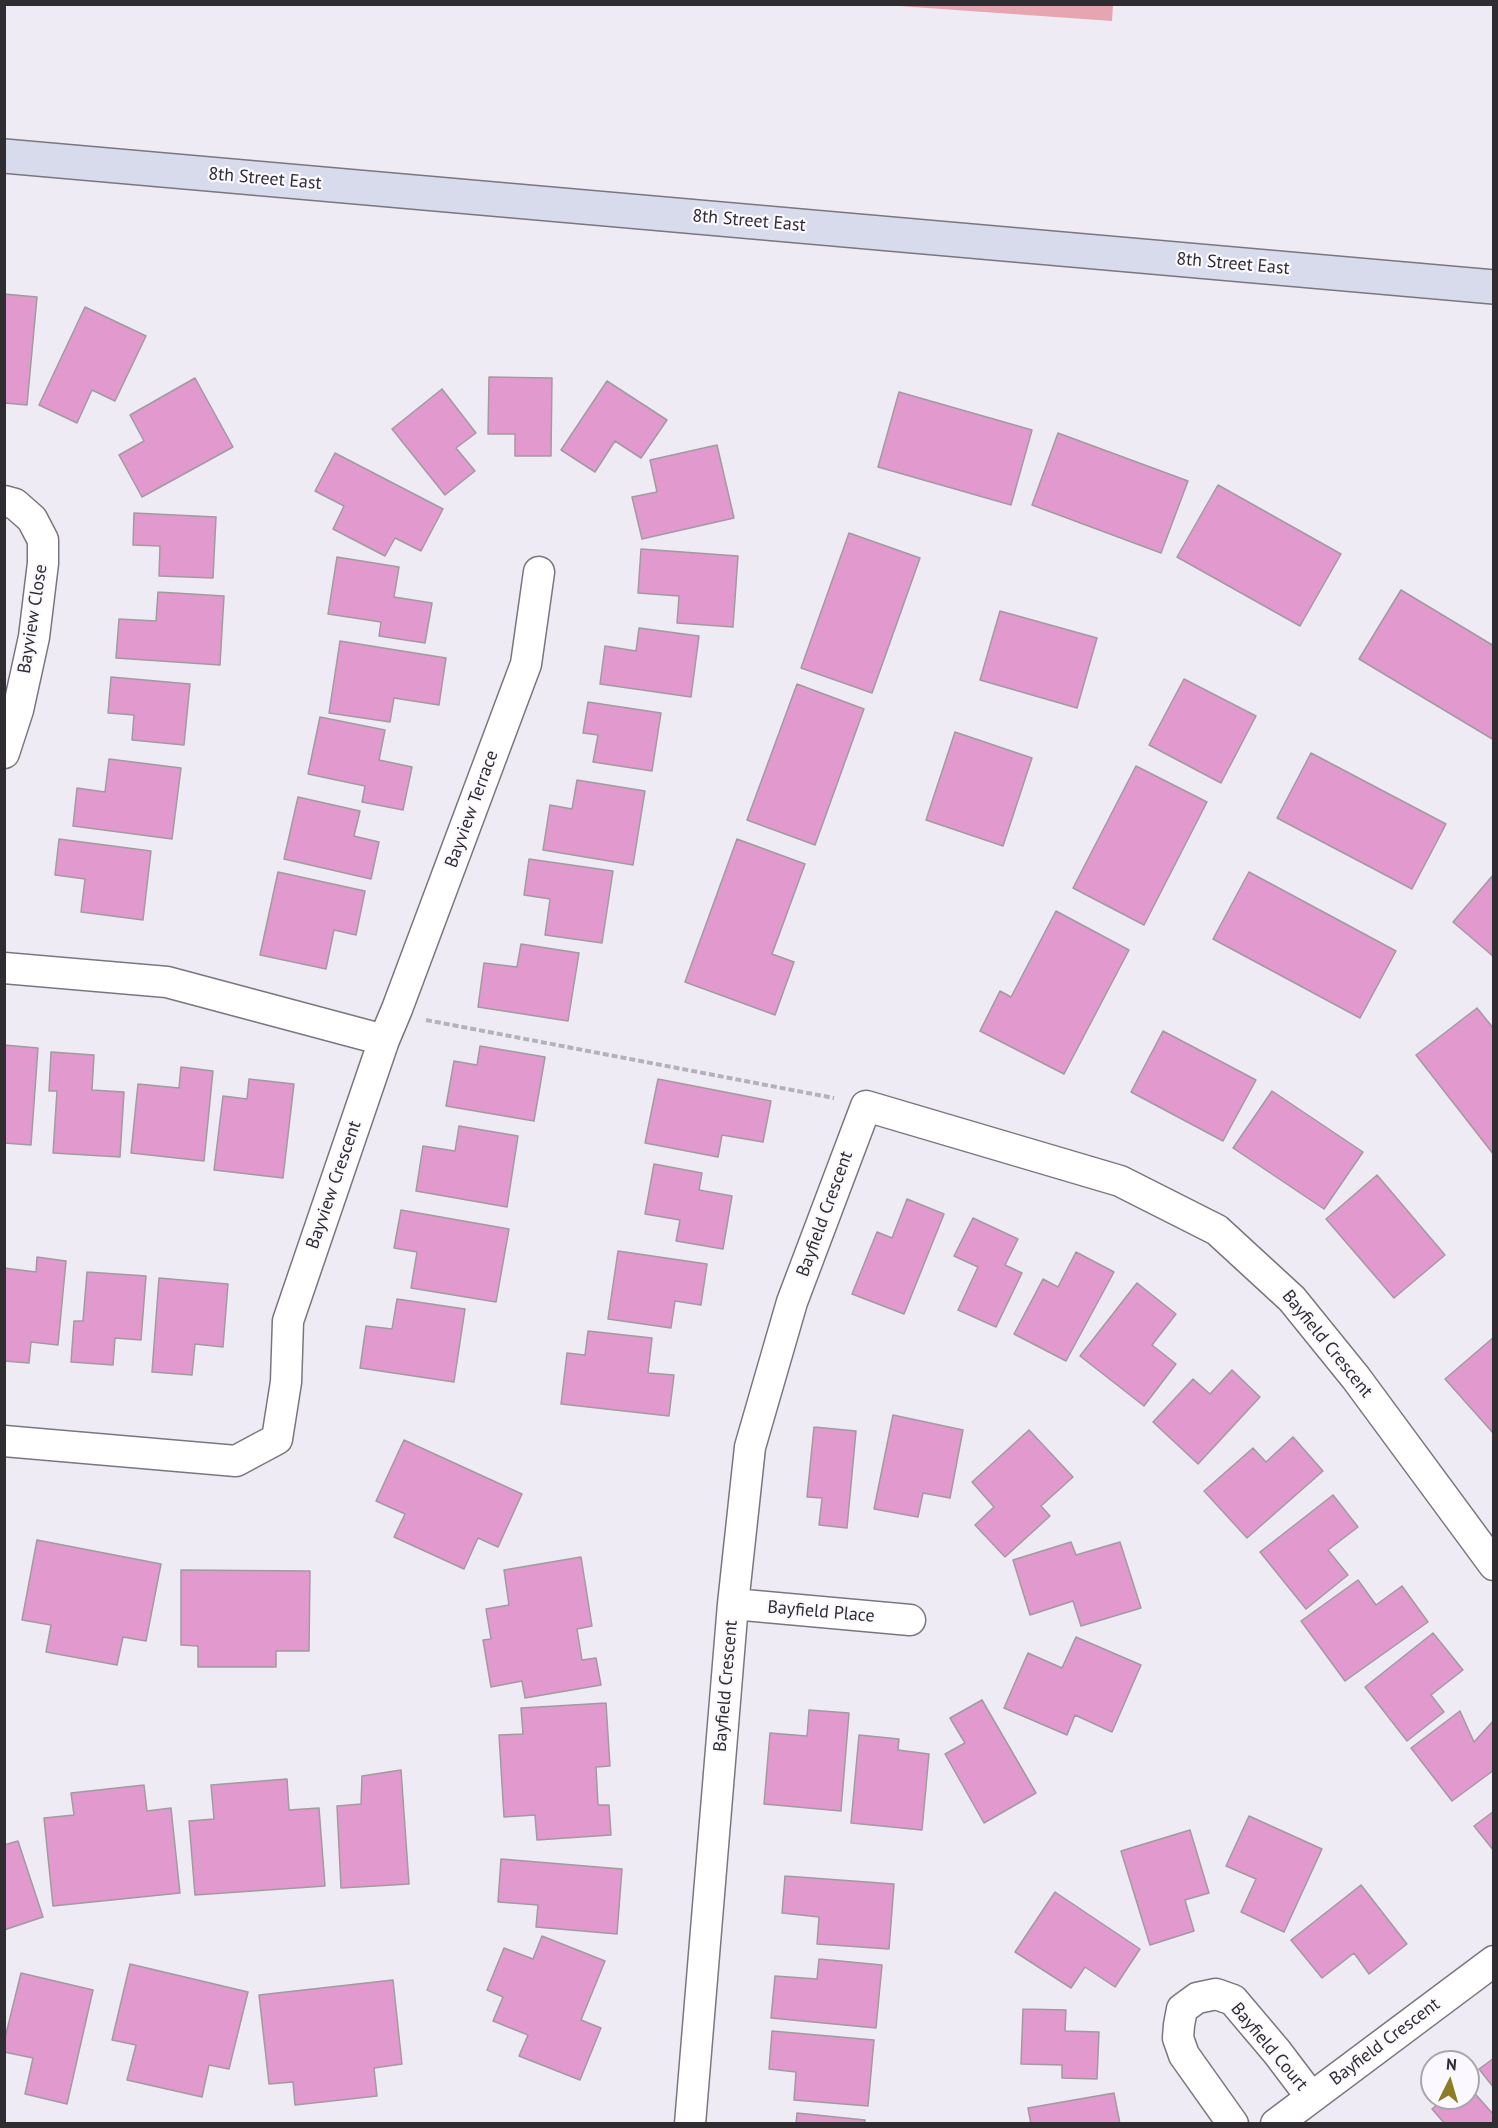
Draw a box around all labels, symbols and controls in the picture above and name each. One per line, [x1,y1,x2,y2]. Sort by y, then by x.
street label: 8th Street East [207,163,323,195]
street label: 8th Street East [691,205,807,237]
street label: 8th Street East [1175,248,1291,280]
street label: Bayview Close [14,563,52,675]
street label: Bayview Terrace [441,747,503,871]
street label: Bayview Crescent [302,1118,366,1252]
street label: Bayfield Crescent [792,1148,858,1280]
street label: Bayfield Crescent [1277,1286,1377,1402]
street label: Bayfield Place [766,1597,876,1627]
street label: Bayfield Crescent [709,1619,743,1753]
street label: Bayfield Crescent [1326,1994,1444,2090]
street label: Bayfield Court [1226,1999,1312,2095]
north arrow [1420,2050,1480,2110]
text: N [1445,2054,1457,2074]

